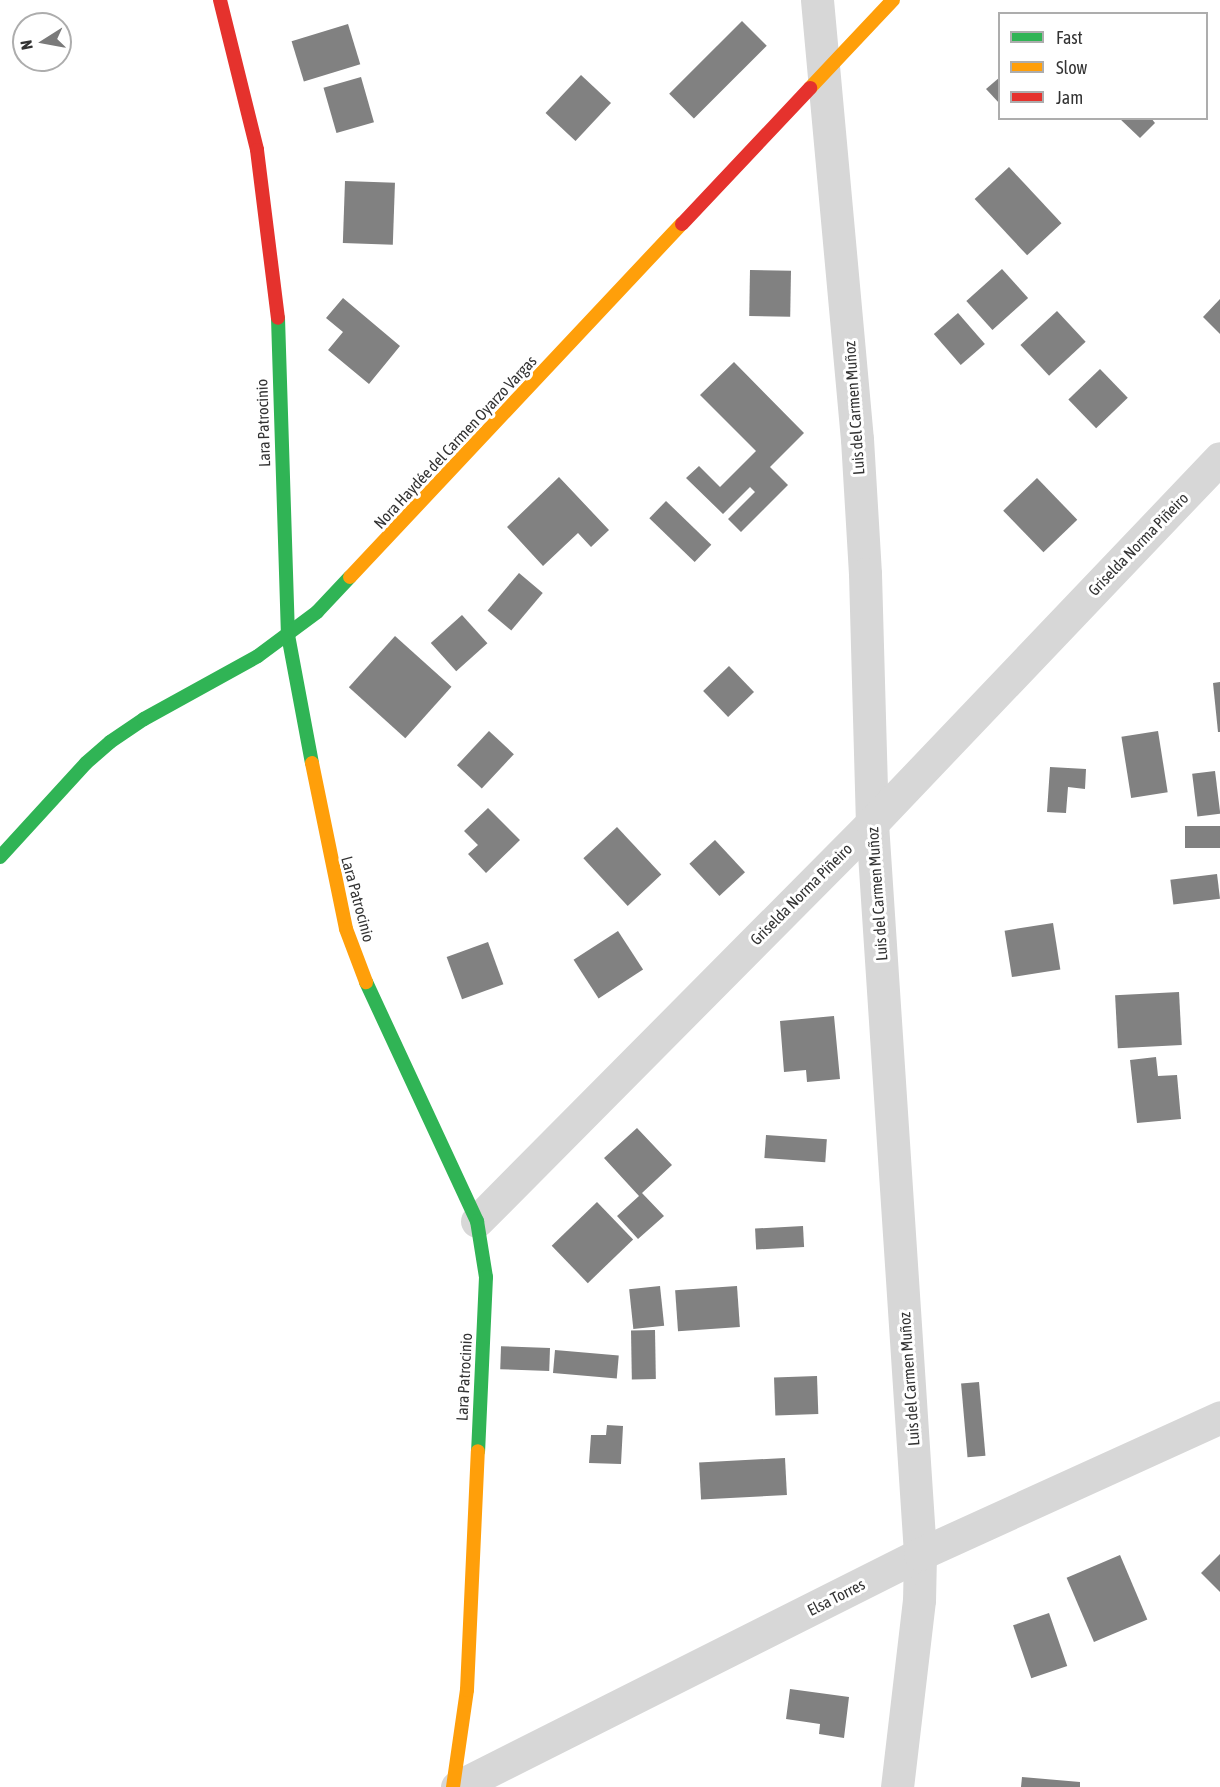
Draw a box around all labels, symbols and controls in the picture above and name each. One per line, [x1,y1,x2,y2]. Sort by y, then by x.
north arrow [12,12,72,72]
legend [998,12,1208,120]
text: Fast [1056,27,1083,48]
text: N [17,39,36,51]
text: Slow [1056,57,1087,78]
text: Jam [1056,87,1083,108]
street label: Luis del Carmen Muñoz [840,340,868,476]
street label: Nora Haydée del Carmen Oyarzo Vargas [370,351,540,533]
street label: Lara Patrocinio [252,379,274,467]
street label: Griselda Norma Piñeiro [1084,488,1192,600]
street label: Luis del Carmen Muñoz [863,826,891,962]
street label: Griselda Norma Piñeiro [746,839,856,949]
street label: Lara Patrocinio [337,854,379,944]
street label: Luis del Carmen Muñoz [895,1311,923,1447]
street label: Lara Patrocinio [452,1333,476,1421]
street label: Elsa Torres [804,1574,868,1620]

